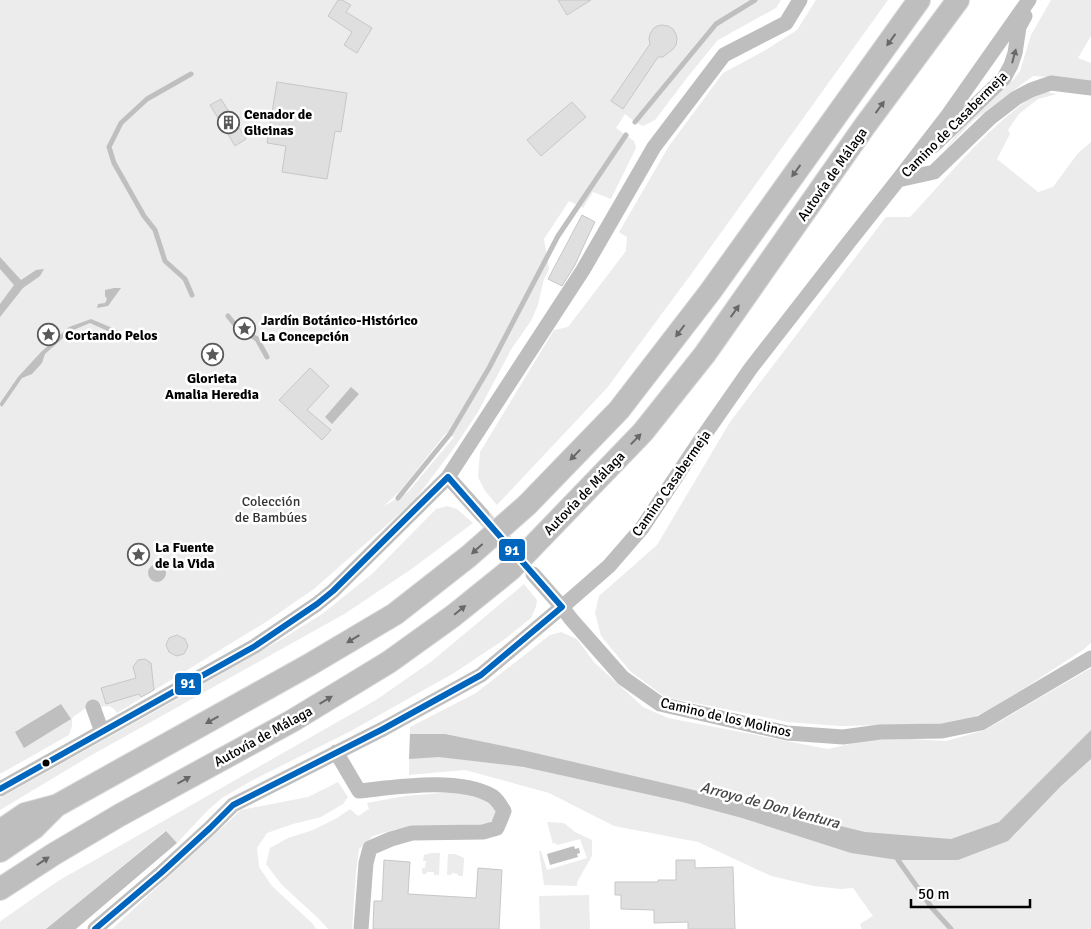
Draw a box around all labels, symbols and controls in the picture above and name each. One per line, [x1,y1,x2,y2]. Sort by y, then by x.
one-way arrow [886,33,896,46]
one-way arrow [1010,49,1018,64]
street label: Camino de Casabermeja [898,68,1011,181]
one-way arrow [875,100,885,113]
place label: Cenador de Glicinas [244,106,312,139]
building icon: Cenador de Glicinas [216,110,240,134]
street label: Autovía de Málaga [794,124,871,224]
one-way arrow [791,165,801,178]
one-way arrow [730,304,740,317]
place label: Jardín Botánico-Histórico La Concepción [261,312,418,345]
place icon: Jardín Botánico-Histórico La Concepción [233,316,257,340]
place icon: Cortando Pelos [37,323,61,347]
one-way arrow [675,324,686,337]
place label: Cortando Pelos [65,327,157,344]
place icon: Glorieta Amalia Heredia [200,343,224,367]
place label: Glorieta Amalia Heredia [165,370,259,403]
street label: Camino Casabermeja [628,427,714,540]
one-way arrow [630,434,642,446]
street label: Autovía de Málaga [540,448,629,539]
one-way arrow [569,449,581,461]
park label: Colección de Bambúes [235,493,307,526]
line badge: 91 [498,538,526,562]
place label: La Fuente de la Vida [155,539,215,572]
text: 91 [504,542,520,559]
place icon: La Fuente de la Vida [127,543,151,567]
one-way arrow [472,543,484,555]
one-way arrow [454,604,467,615]
one-way arrow [346,635,359,644]
line badge: 91 [174,672,202,696]
text: 91 [180,675,196,692]
street label: Camino de los Molinos [659,694,793,741]
one-way arrow [319,696,332,705]
street label: Autovía de Málaga [211,702,315,771]
one-way arrow [204,716,219,724]
unlabelled marker [41,758,51,768]
one-way arrow [177,776,191,784]
water label: Arroyo de Don Ventura [699,778,842,832]
one-way arrow [37,856,50,866]
scale bar [911,876,1030,908]
text: 50 m [918,885,949,903]

